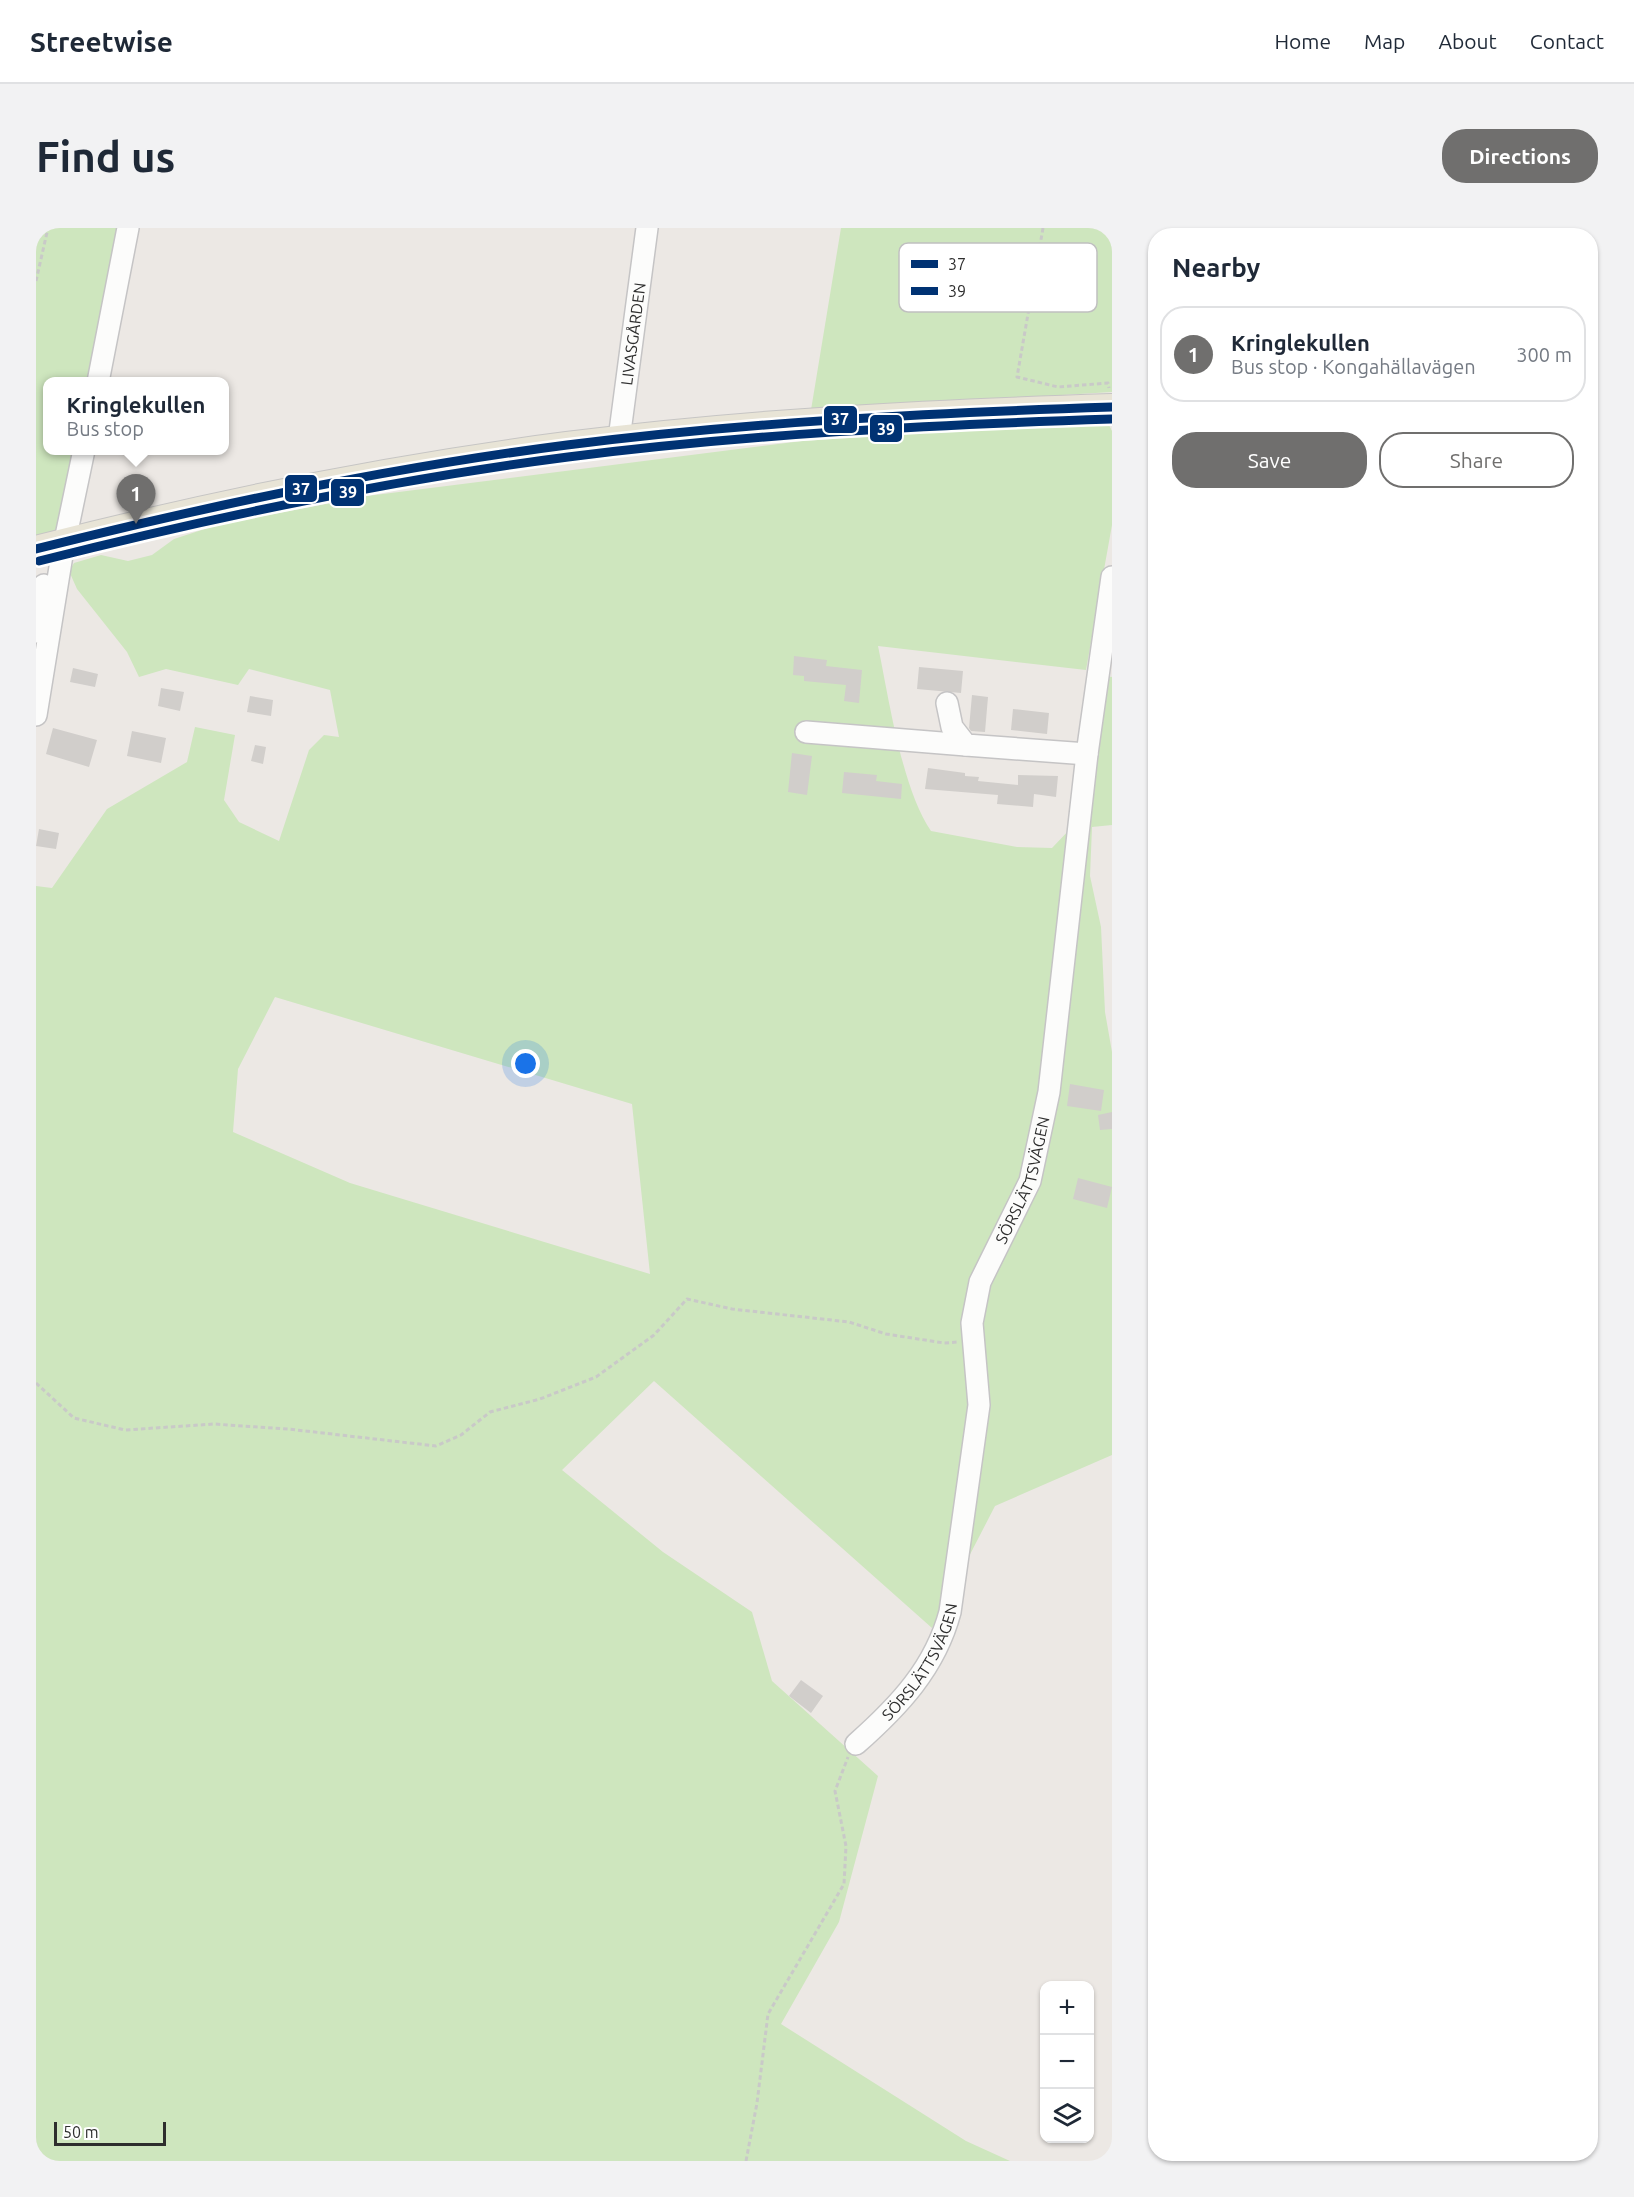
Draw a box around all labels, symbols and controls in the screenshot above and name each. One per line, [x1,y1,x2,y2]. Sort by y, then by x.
text: Streetwise [30,26,173,57]
text: Home [1274,29,1331,53]
text: Map [1364,29,1405,53]
text: About [1438,29,1497,53]
text: Contact [1530,29,1604,53]
button: Directions [1442,129,1598,183]
text: Find us [36,133,175,180]
legend [899,243,1097,312]
text: Nearby [1172,253,1260,282]
text: 37 [948,255,966,273]
street label: LIVASGÅRDEN [617,282,649,386]
text: 39 [948,282,966,300]
text: Kringlekullen [1231,330,1370,355]
text: 1 [1188,343,1199,366]
text: 300 m [1516,343,1572,366]
text: Bus stop · Kongahällavägen [1231,355,1476,378]
popup [43,377,229,455]
text: Kringlekullen [67,392,205,417]
line badge: 37 [823,405,858,434]
text: 37 [831,410,849,428]
line badge: 39 [869,414,903,443]
text: Bus stop [67,417,144,440]
text: 39 [877,420,895,438]
button: Save [1172,432,1367,488]
button: Share [1379,432,1574,488]
pin: 1 [116,474,156,524]
line badge: 37 [284,474,318,503]
line badge: 39 [330,478,365,507]
text: 37 [292,480,310,498]
text: 39 [339,483,357,501]
your location [511,1049,540,1078]
street label: SÖRSLÄTTSVÄGEN [991,1115,1053,1246]
street label: SÖRSLÄTTSVÄGEN [878,1602,960,1724]
map controls [1040,1981,1094,2143]
button: + [1040,1981,1094,2035]
button: − [1040,2035,1094,2089]
button: layers [1040,2089,1094,2143]
scale bar [54,2119,166,2146]
text: 50 m [63,2123,99,2141]

